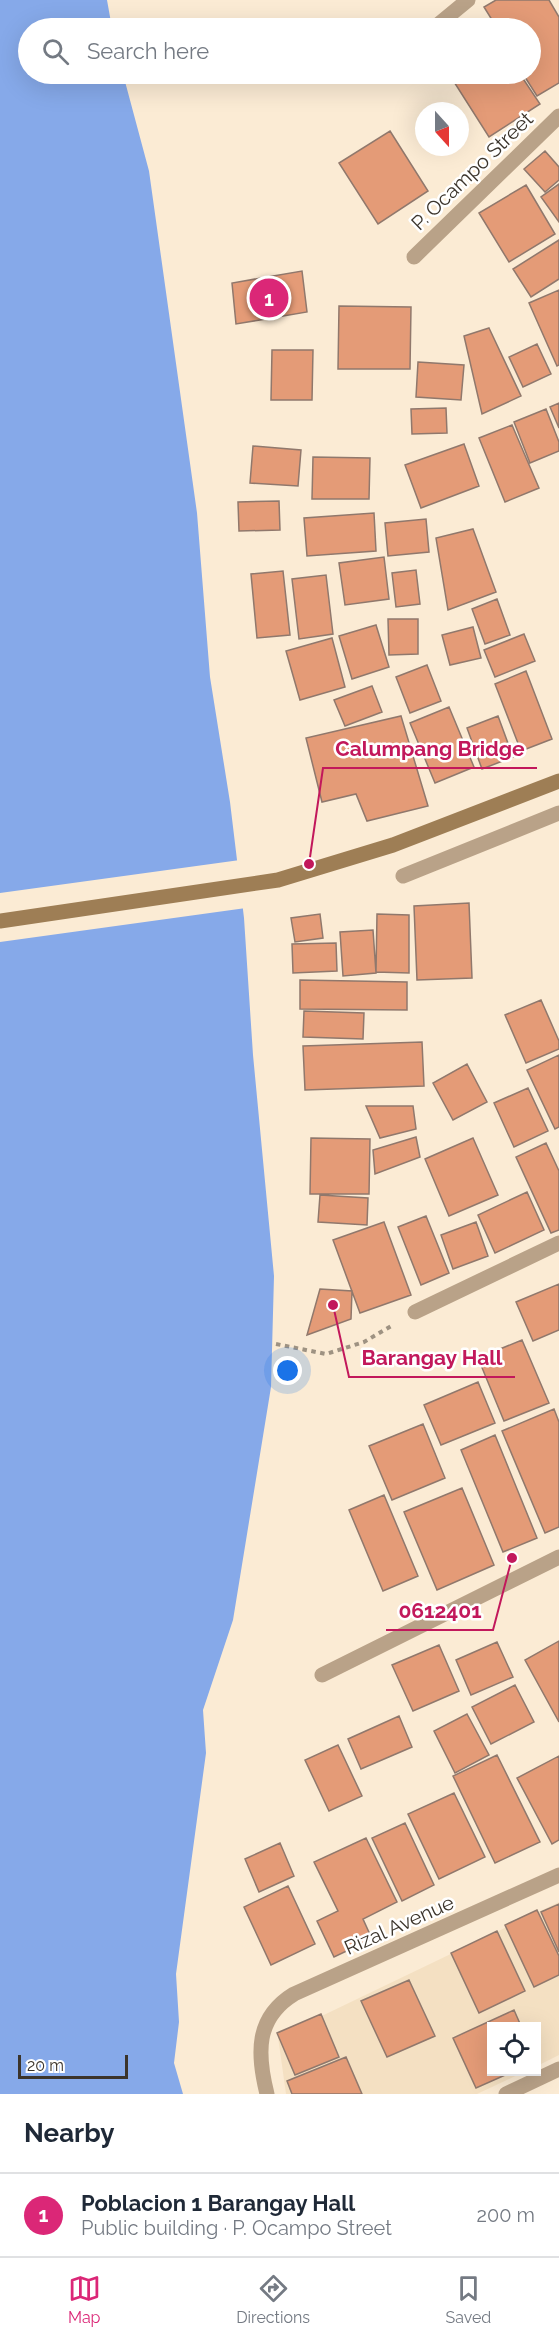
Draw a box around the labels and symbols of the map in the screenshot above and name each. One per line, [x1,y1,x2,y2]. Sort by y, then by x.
north arrow [415,102,469,156]
street label: P. Ocampo Street [406,107,538,235]
pin: 1 [250,276,288,320]
callout: Calumpang Bridge [323,729,537,768]
text: Calumpang Bridge [335,736,525,761]
callout: Barangay Hall [349,1338,515,1377]
text: Barangay Hall [361,1345,503,1370]
your location [273,1356,302,1385]
callout: 0612401 [386,1591,493,1630]
text: 0612401 [398,1598,482,1623]
street label: Rizal Avenue [340,1890,458,1960]
scale bar [18,2052,128,2080]

